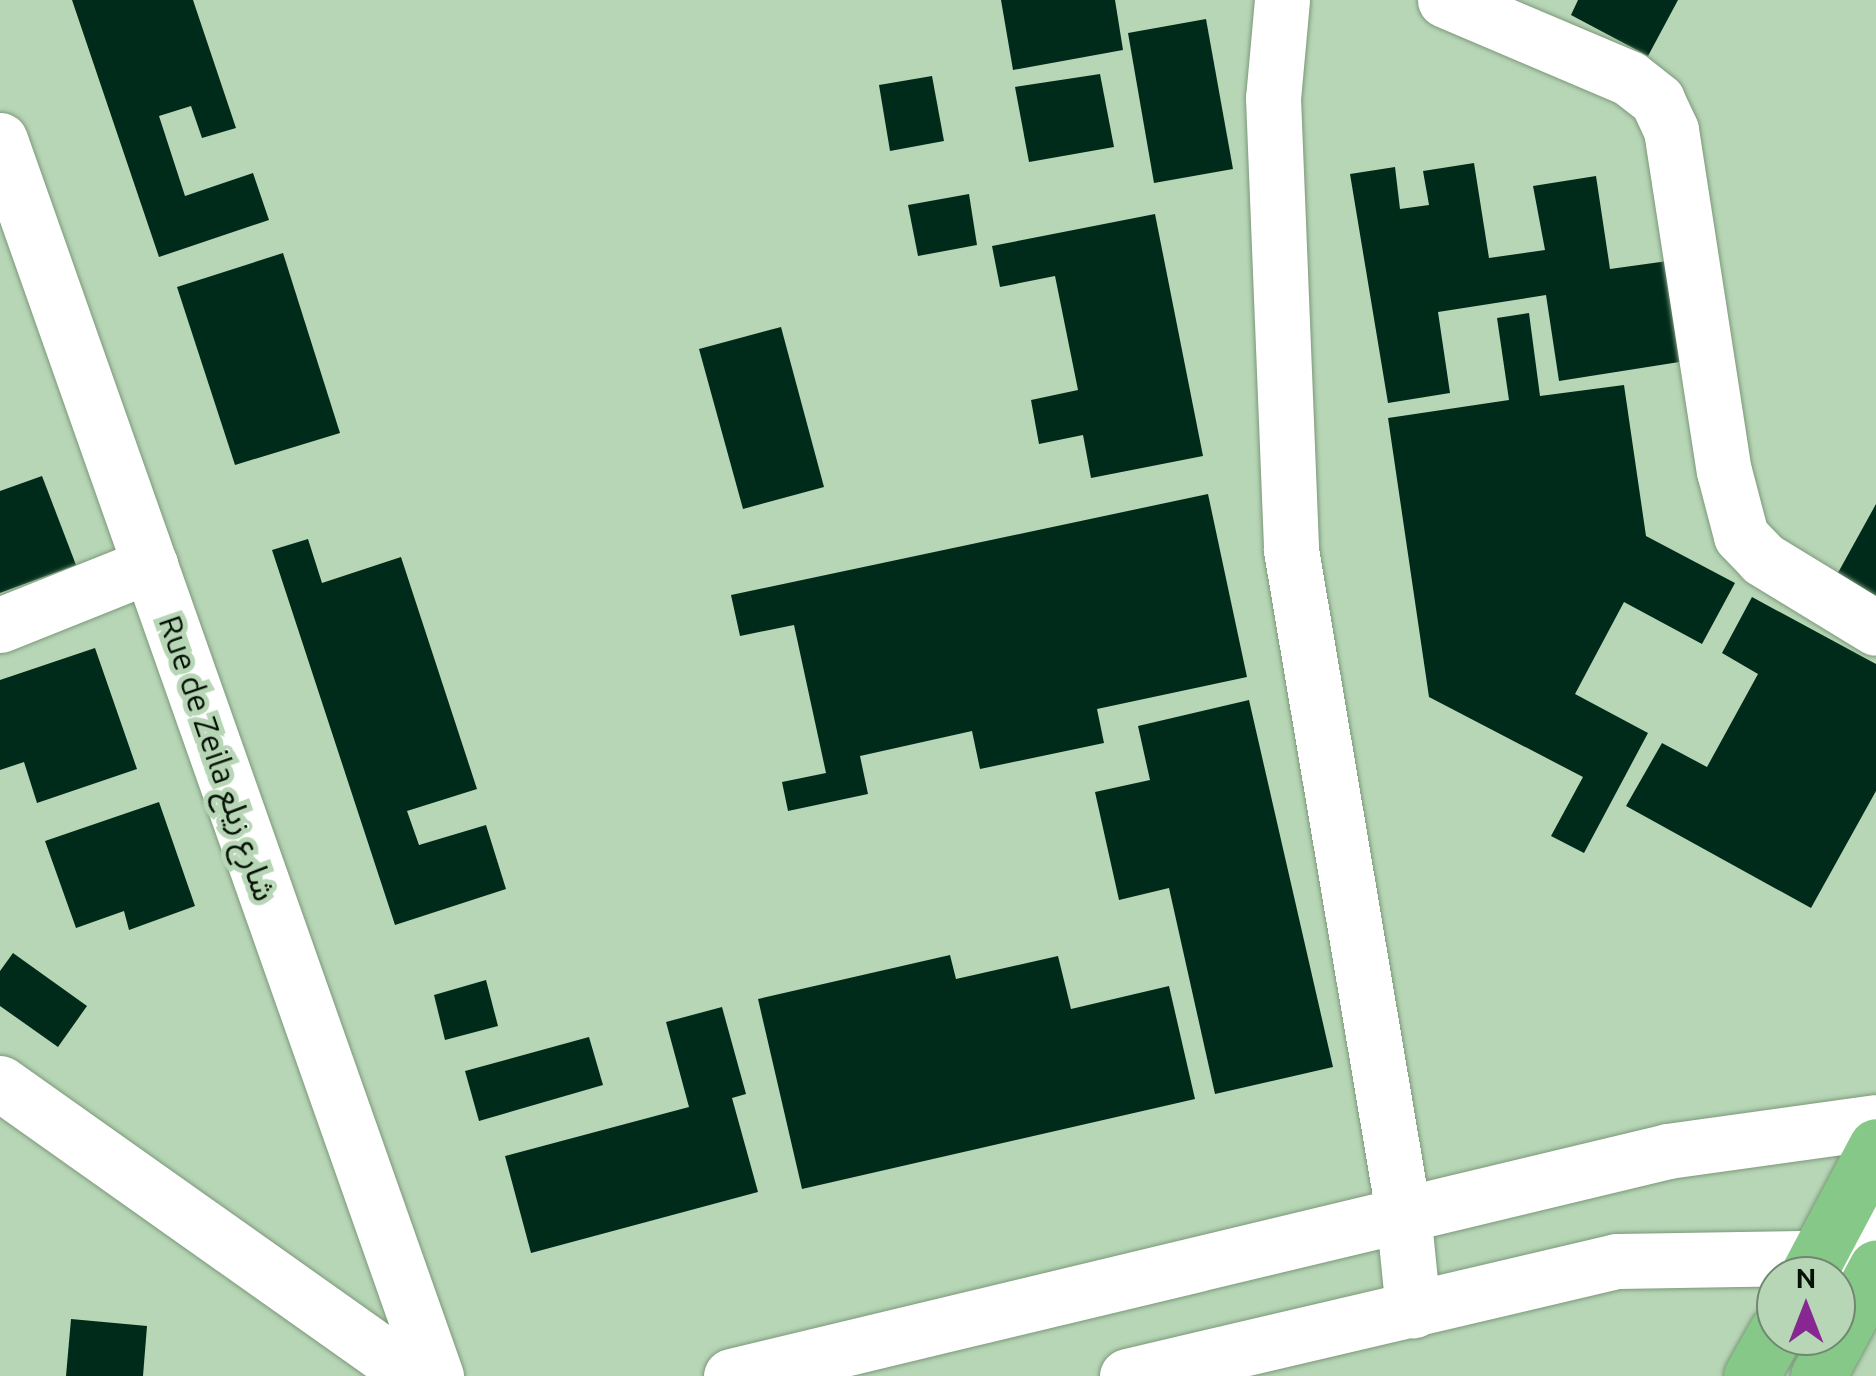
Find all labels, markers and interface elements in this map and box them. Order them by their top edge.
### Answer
street label: Rue de Zeila شارع زيلع [151,610,285,906]
north arrow [1756,1256,1856,1356]
text: N [1796,1262,1816,1293]

